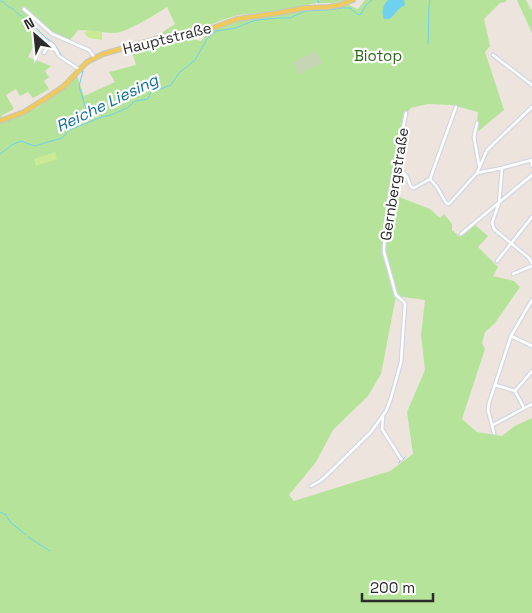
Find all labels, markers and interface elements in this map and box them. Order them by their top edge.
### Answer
north arrow [10,10,60,60]
text: N [21,13,37,34]
street label: Hauptstraße [121,18,213,58]
park label: Biotop [354,46,402,65]
water label: Reiche Liesing [53,69,162,137]
street label: Gernbergstraße [376,126,412,242]
scale bar [362,570,433,602]
text: 200 m [370,578,415,597]

